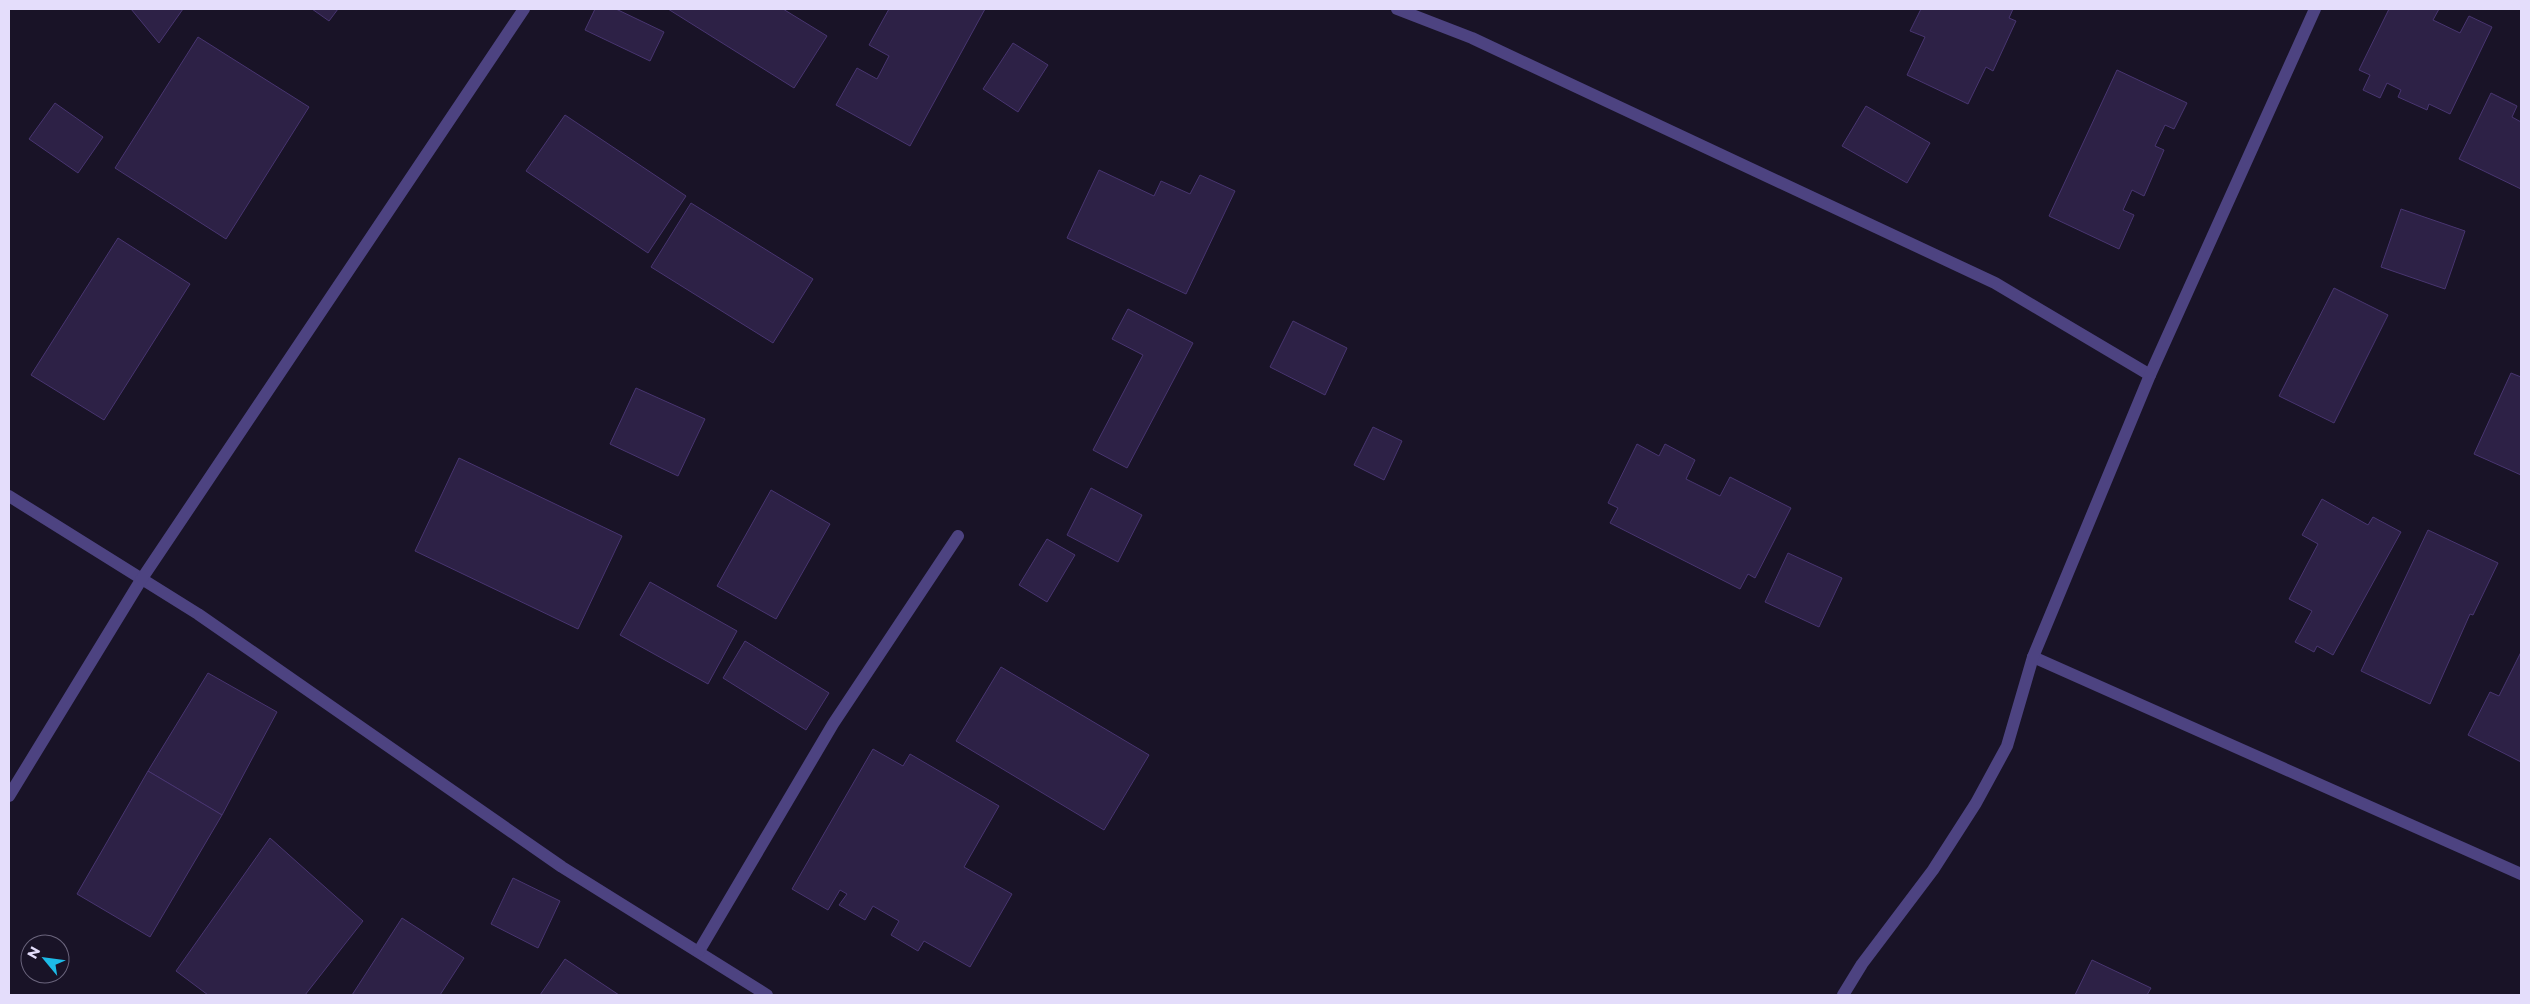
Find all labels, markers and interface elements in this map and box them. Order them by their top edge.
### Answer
north arrow [20,934,70,984]
text: N [23,943,44,962]

